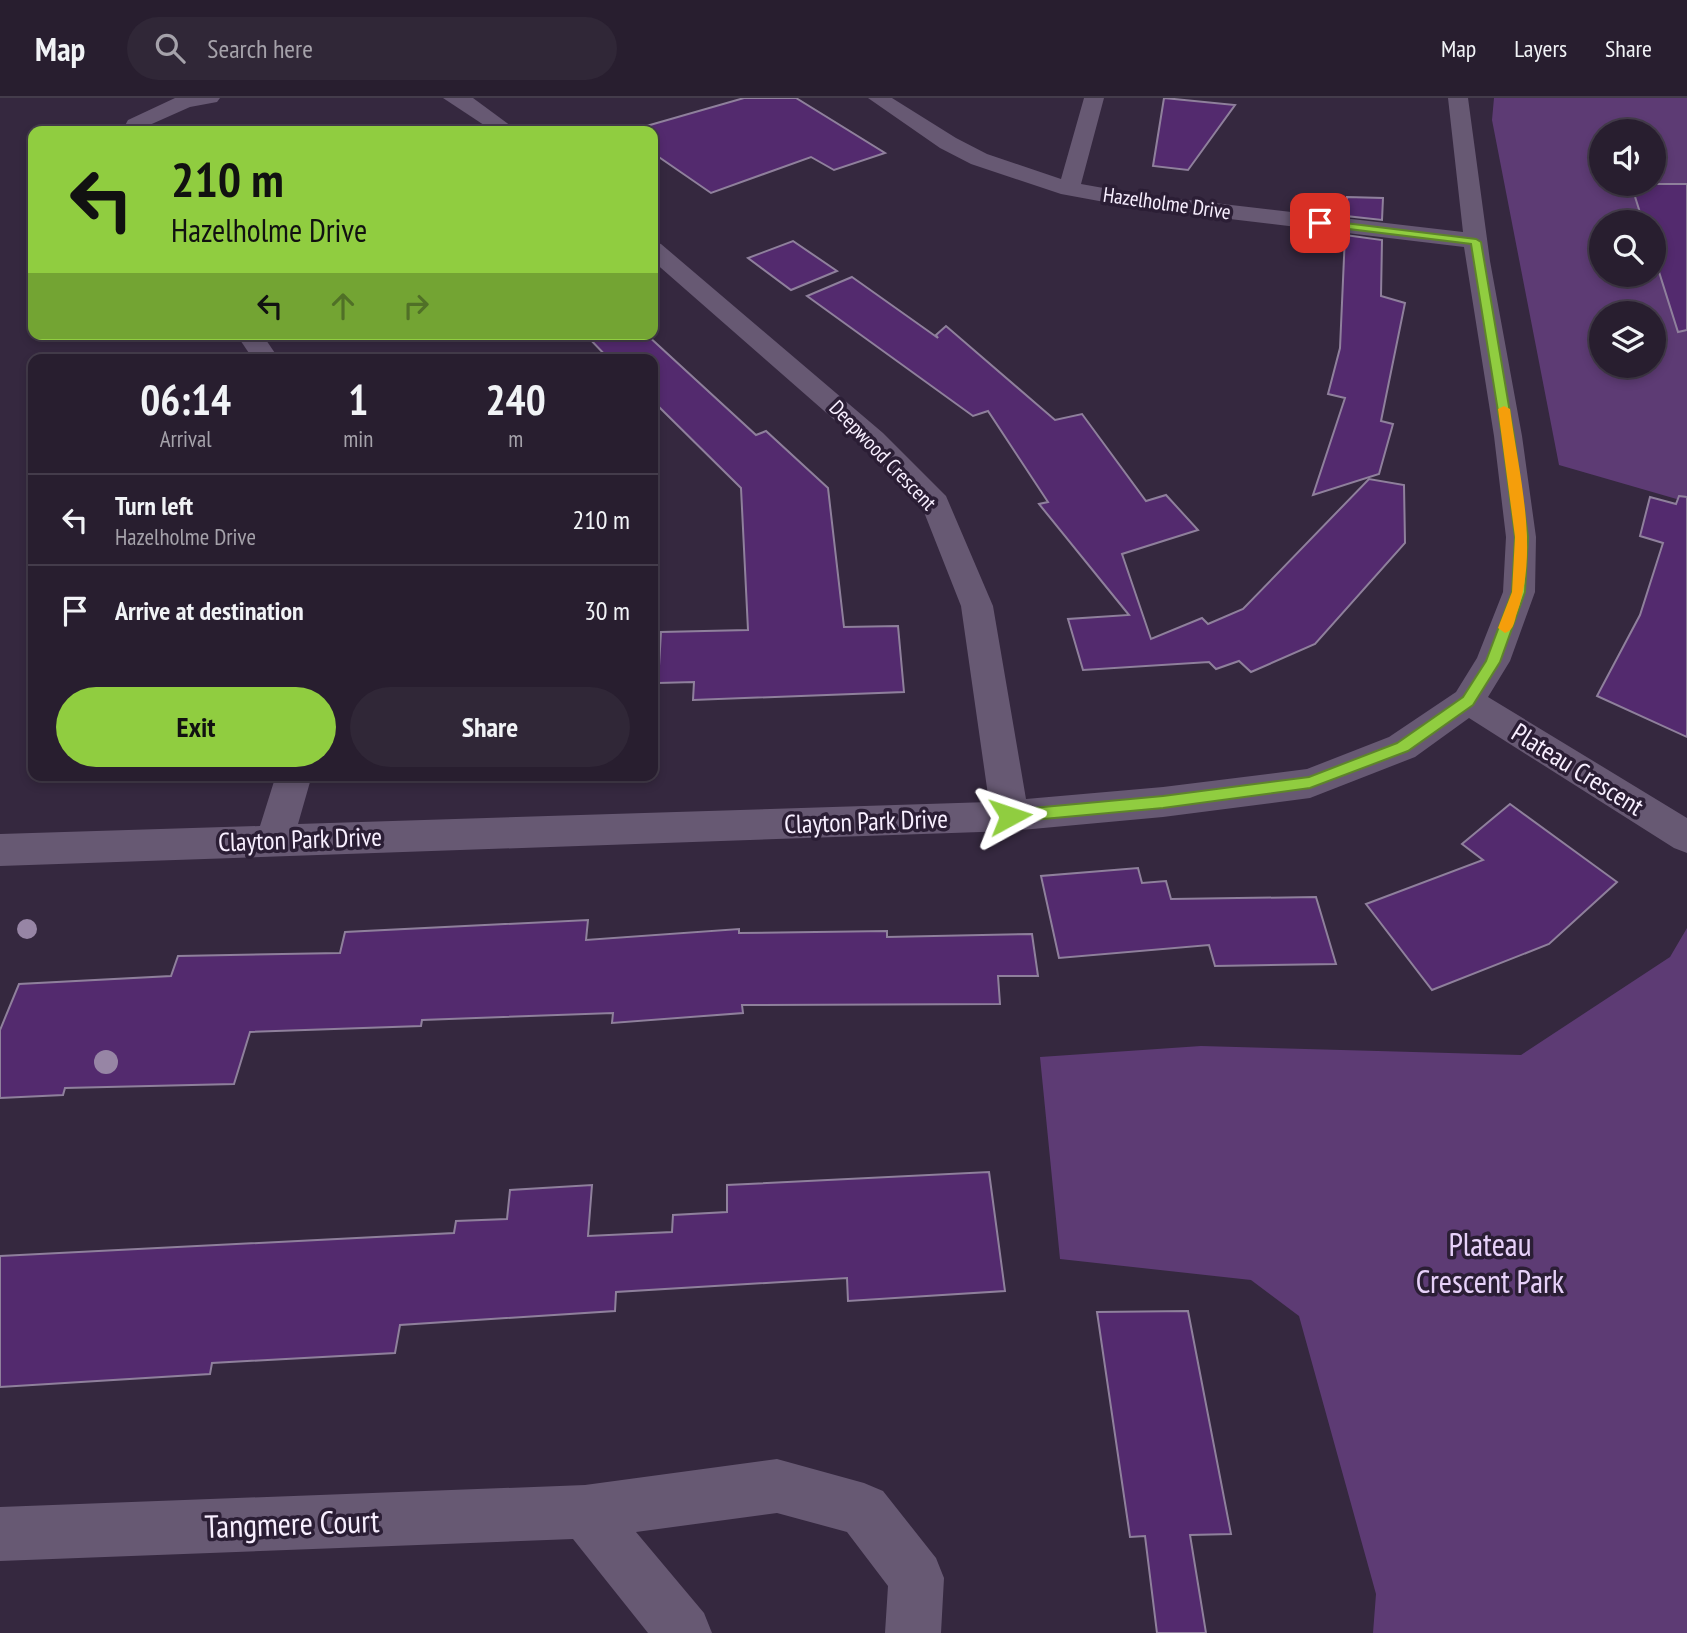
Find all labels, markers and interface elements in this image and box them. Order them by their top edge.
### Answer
search box [127,17,617,80]
text: Map [35,27,85,70]
icon: search [151,29,189,67]
text: Search here [207,32,313,65]
text: Map [1441,33,1476,64]
text: Layers [1514,33,1567,64]
text: Share [1605,33,1652,64]
map controls [1589,119,1666,378]
button: sound [1589,119,1666,196]
text: 210 m [171,147,284,211]
icon: left [56,154,147,245]
street label: Hazelholme Drive [1101,181,1233,225]
pin [1290,193,1350,253]
icon: arrive [1301,204,1339,242]
text: Hazelholme Drive [171,209,367,251]
button: search [1589,210,1666,287]
icon: left [251,287,289,325]
icon: ahead [324,287,362,325]
icon: right [397,287,435,325]
button: layers [1589,301,1666,378]
text: 06:14 [140,372,231,427]
text: 1 [348,372,368,427]
text: 240 [486,372,546,427]
street label: Deepwood Crescent [824,394,942,516]
text: Arrival [160,424,212,453]
text: min [343,424,373,453]
text: m [508,424,523,453]
text: Turn left [115,489,193,522]
icon: left [56,501,94,539]
text: 210 m [572,503,630,536]
text: Hazelholme Drive [115,522,256,551]
icon: arrive [56,592,94,630]
text: Arrive at destination [115,594,304,627]
text: 30 m [584,594,630,627]
button: Exit [56,687,336,767]
button: Share [350,687,630,767]
street label: Plateau Crescent [1506,715,1650,823]
position arrow [973,779,1047,853]
street label: Clayton Park Drive [783,802,949,840]
street label: Clayton Park Drive [217,820,383,858]
park label: Plateau Crescent Park [1416,1223,1565,1302]
street label: Tangmere Court [204,1499,380,1547]

